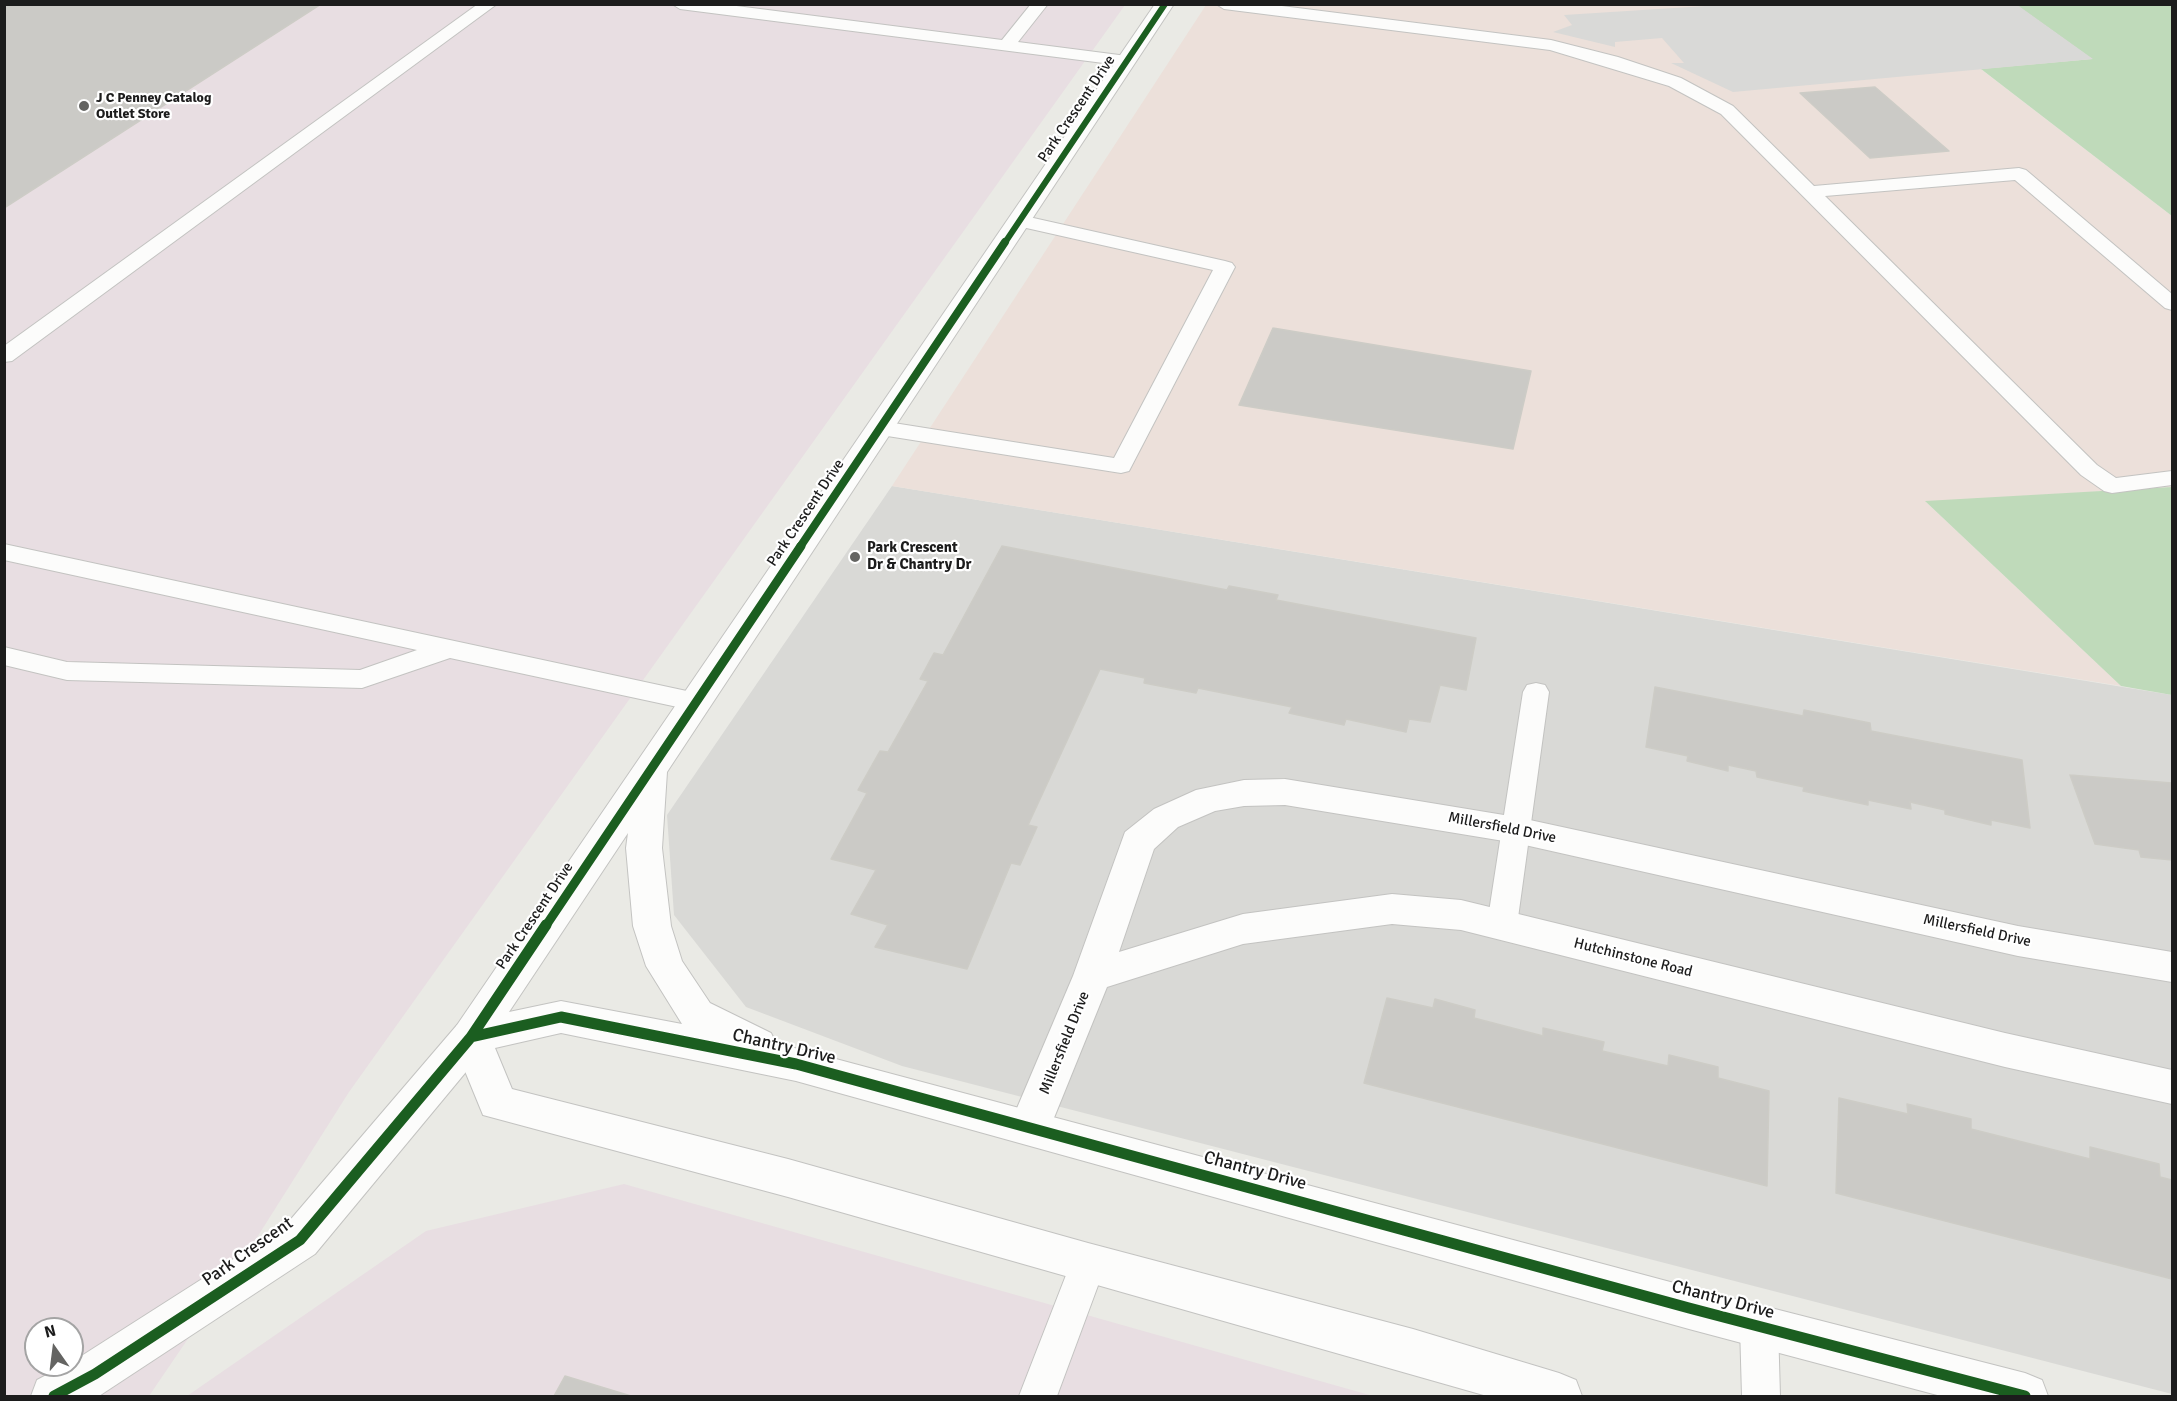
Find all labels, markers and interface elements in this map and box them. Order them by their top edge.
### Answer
street label: Park Crescent Drive [1035,52,1119,166]
place label: J C Penney Catalog Outlet Store [96,90,211,122]
marker: J C Penney Catalog Outlet Store [77,99,91,113]
street label: Park Crescent Drive [764,456,848,570]
place label: Park Crescent Dr & Chantry Dr [867,539,971,574]
marker: Park Crescent Dr & Chantry Dr [848,550,862,564]
street label: Millersfield Drive [1446,809,1558,847]
street label: Park Crescent Drive [493,859,577,973]
street label: Millersfield Drive [1922,911,2032,951]
street label: Hutchinstone Road [1572,935,1694,981]
street label: Millersfield Drive [1036,989,1094,1097]
street label: Chantry Drive [730,1025,838,1069]
street label: Chantry Drive [1201,1147,1309,1195]
street label: Park Crescent [198,1213,298,1291]
street label: Chantry Drive [1669,1276,1777,1324]
north arrow [24,1317,84,1377]
text: N [42,1320,58,1343]

